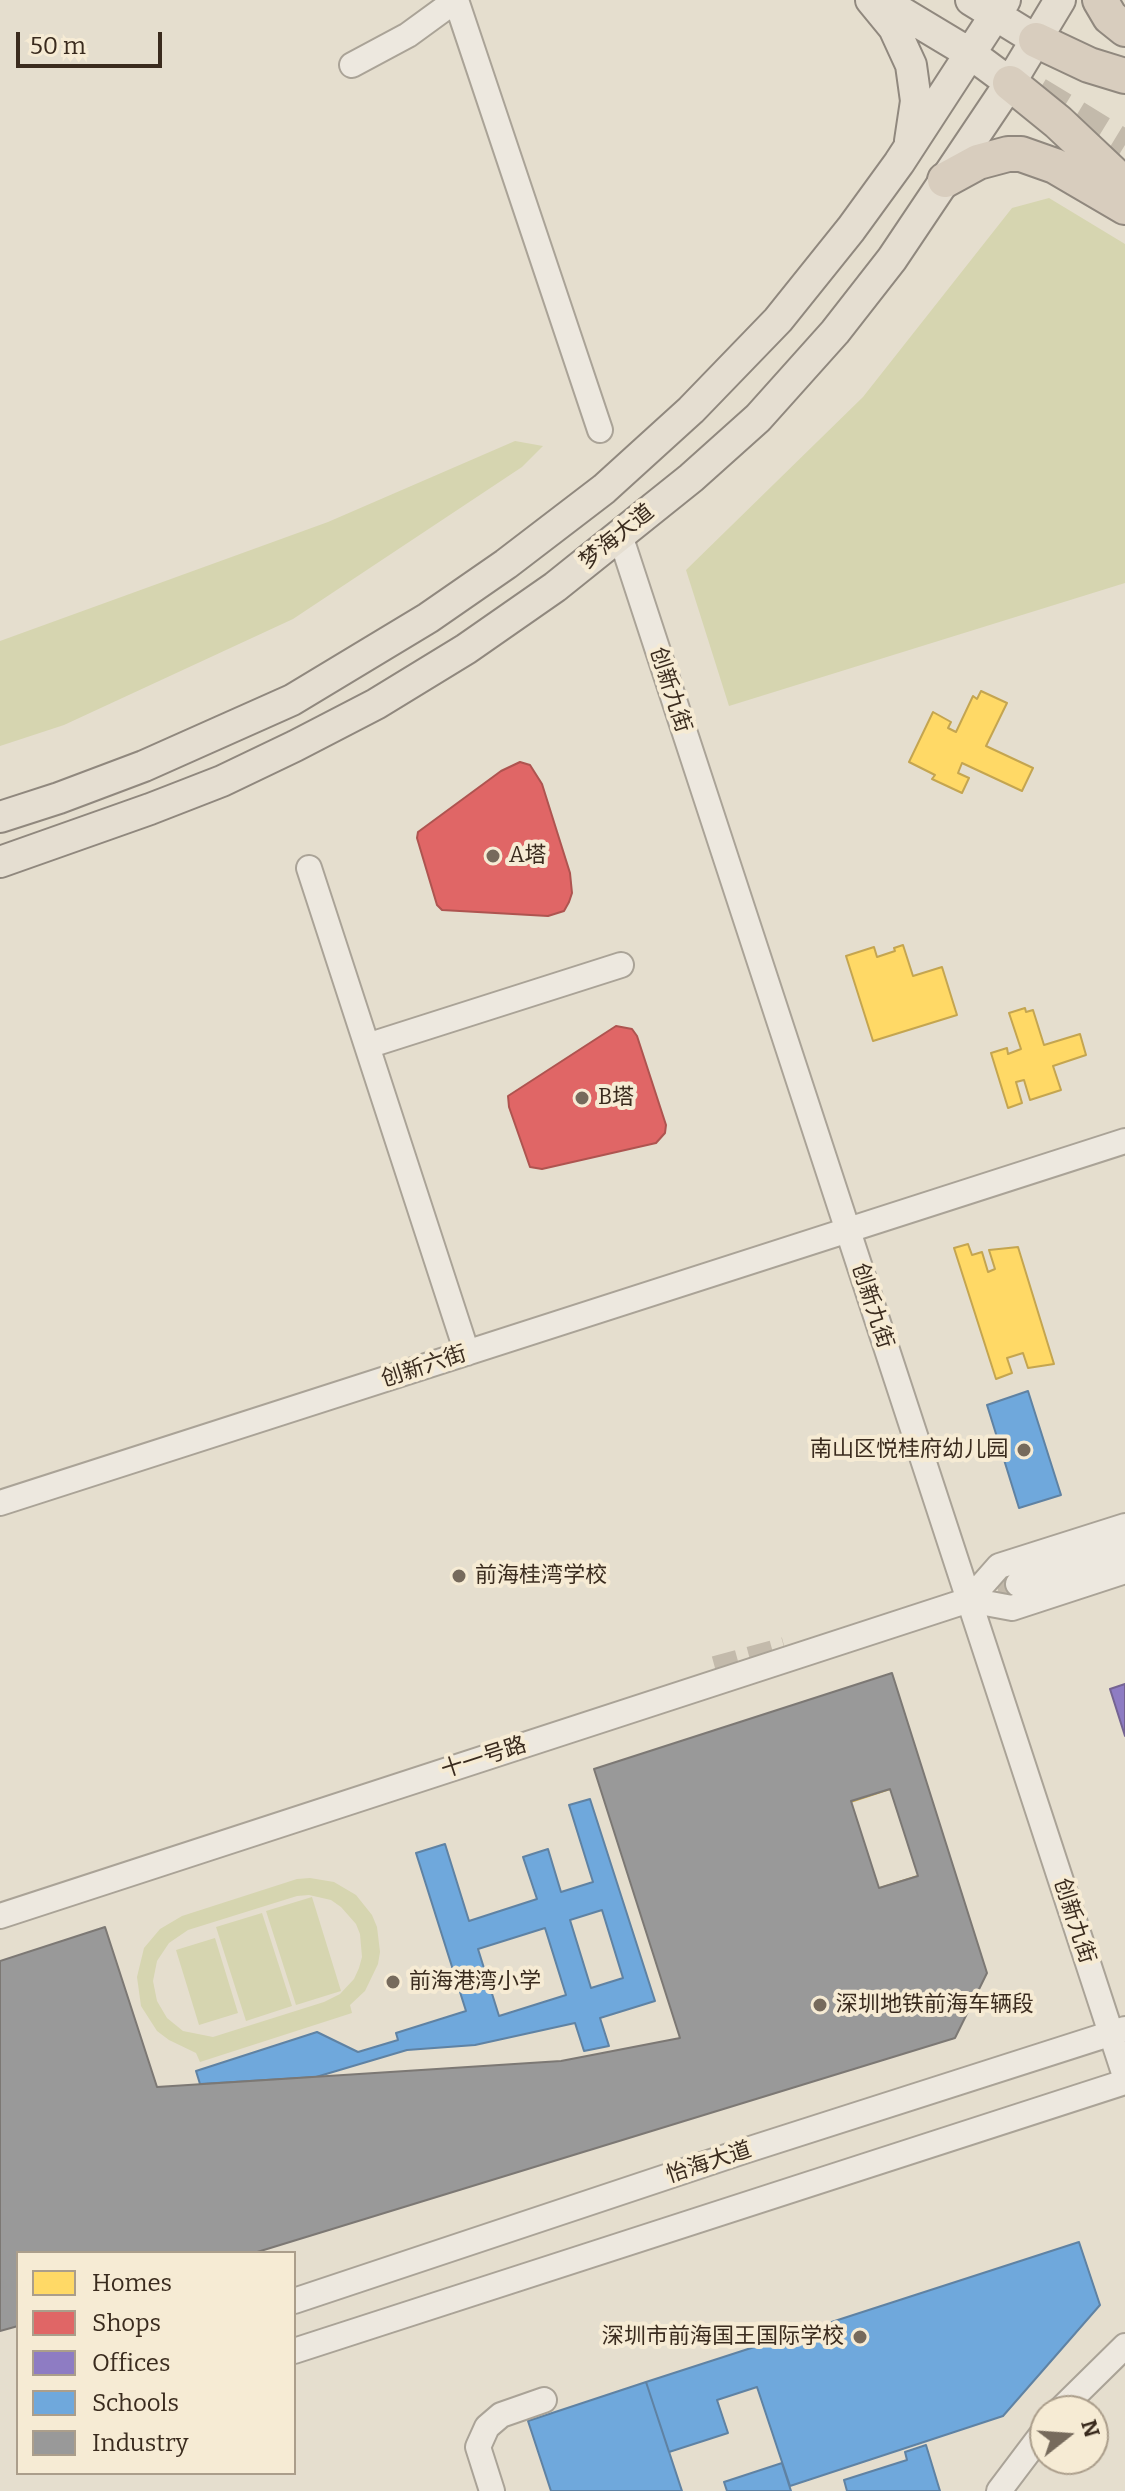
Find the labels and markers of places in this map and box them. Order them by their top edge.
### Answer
place label: A塔 [509,843,547,869]
marker: A塔 [484,847,502,865]
place label: B塔 [598,1085,634,1111]
marker: B塔 [573,1089,591,1107]
place label: 南山区悦桂府幼儿园 [810,1437,1008,1463]
marker: 南山区悦桂府幼儿园 [1015,1441,1033,1459]
place label: 前海桂湾学校 [475,1563,607,1589]
marker: 前海桂湾学校 [450,1567,468,1585]
place label: 前海港湾小学 [409,1969,541,1995]
marker: 前海港湾小学 [384,1973,402,1991]
place label: 深圳地铁前海车辆段 [836,1992,1034,2018]
marker: 深圳地铁前海车辆段 [811,1996,829,2014]
place label: 深圳市前海国王国际学校 [602,2324,844,2350]
marker: 深圳市前海国王国际学校 [851,2328,869,2346]

